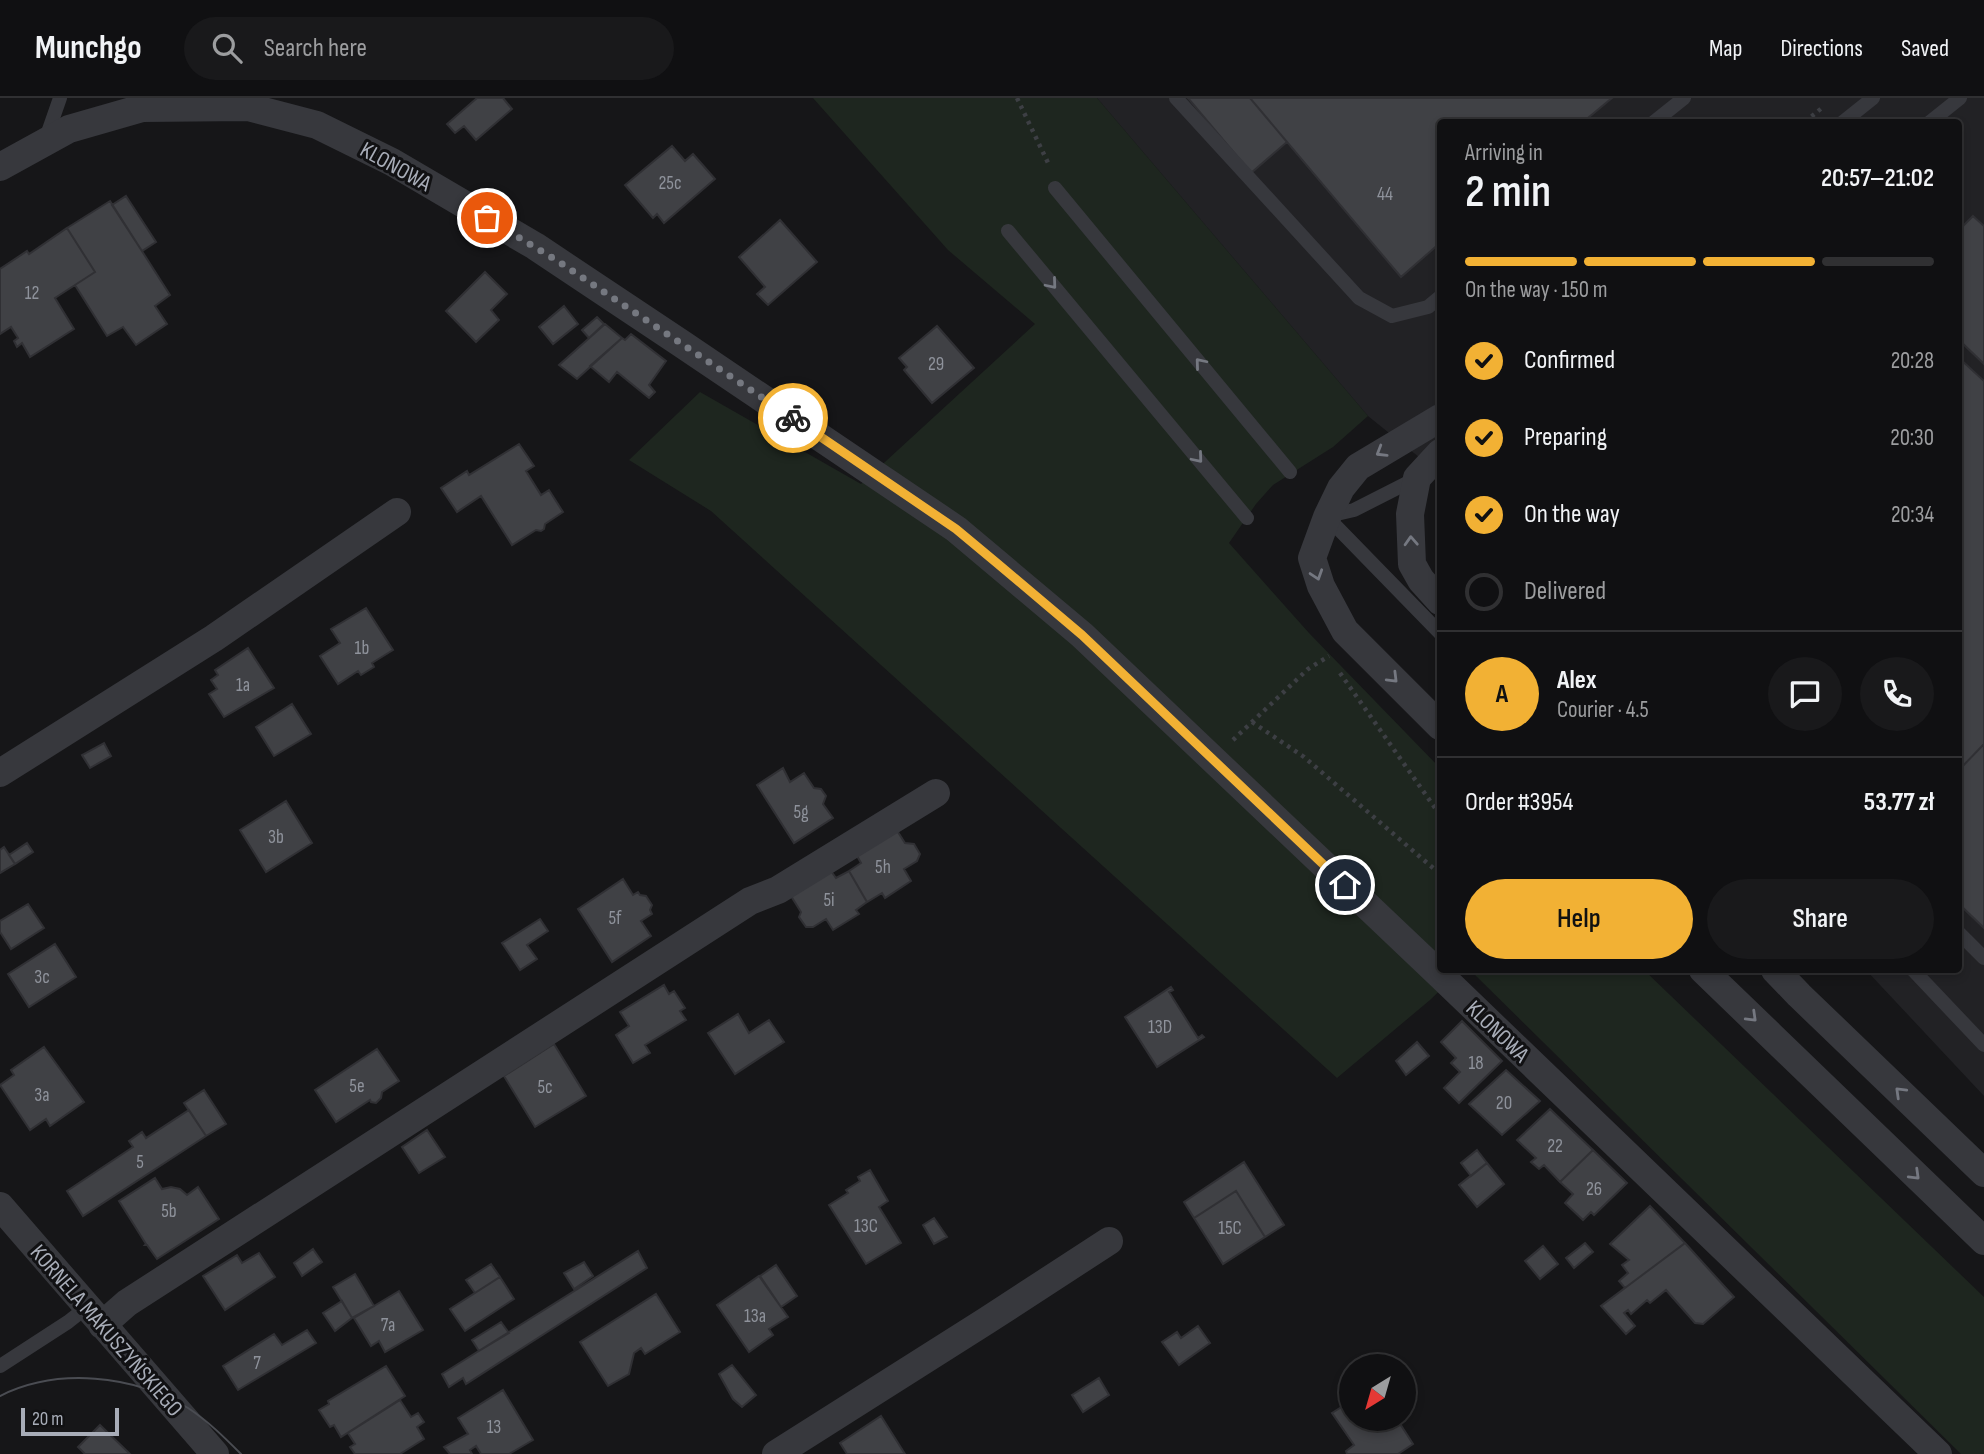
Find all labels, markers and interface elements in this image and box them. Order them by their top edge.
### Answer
search box [184,17,674,80]
text: Munchgo [35,28,142,68]
icon: search [208,29,246,67]
text: Search here [264,33,367,64]
text: Map [1709,34,1742,63]
text: Directions [1780,34,1863,63]
text: Saved [1901,34,1949,63]
street label: KLONOWA [355,136,436,198]
text: Arriving in [1465,139,1543,167]
text: 20:57–21:02 [1821,163,1934,194]
text: 2 min [1465,165,1551,220]
house number: 25c [658,172,682,195]
house number: 44 [1377,183,1393,206]
pin [457,188,517,248]
icon: bag [468,199,506,237]
one-way arrow [1044,275,1056,288]
text: On the way · 150 m [1465,276,1608,304]
house number: 12 [25,282,39,305]
icon: check [1465,342,1503,380]
text: Confirmed [1524,345,1615,376]
text: 20:28 [1891,347,1934,375]
house number: 29 [928,353,944,376]
one-way arrow [1196,358,1208,371]
courier [758,383,828,453]
icon: bike [774,399,812,437]
icon: check [1465,419,1503,457]
text: Preparing [1524,422,1607,453]
text: 20:30 [1890,424,1934,452]
one-way arrow [1376,444,1389,457]
one-way arrow [1190,450,1202,463]
icon: check [1465,496,1503,534]
text: On the way [1524,499,1620,530]
text: 20:34 [1891,501,1934,529]
one-way arrow [1404,535,1419,546]
one-way arrow [1309,569,1323,581]
text: Delivered [1524,576,1606,607]
house number: 1b [355,637,369,660]
button: chat [1768,657,1842,731]
button: phone [1860,657,1934,731]
text: Alex [1557,665,1597,696]
one-way arrow [1384,670,1397,683]
house number: 1a [236,674,250,697]
text: A [1496,679,1508,710]
text: Courier · 4.5 [1557,696,1649,724]
text: Order #3954 [1465,787,1573,818]
text: 53.77 zł [1864,787,1934,818]
house number: 5g [793,801,809,824]
house number: 3b [268,826,284,849]
pin [1315,855,1375,915]
house number: 5h [875,856,891,879]
icon: home [1326,866,1364,904]
button: Help [1465,879,1693,959]
button: Share [1707,879,1934,959]
house number: 5i [823,889,835,912]
house number: 5f [608,907,622,930]
house number: 3c [34,966,50,989]
street label: KLONOWA [1460,995,1535,1069]
one-way arrow [1744,1009,1757,1022]
house number: 13D [1148,1016,1172,1039]
house number: 18 [1469,1052,1483,1075]
house number: 5e [349,1075,365,1098]
house number: 5c [537,1076,553,1099]
house number: 3a [34,1084,50,1107]
one-way arrow [1895,1087,1908,1100]
house number: 20 [1496,1092,1512,1115]
house number: 22 [1547,1135,1563,1158]
house number: 5 [136,1151,144,1174]
one-way arrow [1907,1167,1920,1180]
house number: 26 [1586,1178,1602,1201]
house number: 5b [161,1200,177,1223]
house number: 13C [854,1215,878,1238]
house number: 15C [1218,1217,1242,1240]
street label: KORNELA MAKUSZYŃSKIEGO [24,1239,189,1422]
house number: 13a [744,1305,766,1328]
house number: 7a [381,1314,395,1337]
house number: 7 [253,1352,261,1375]
north arrow [1339,1354,1416,1432]
map controls [1339,1354,1416,1431]
scale bar [21,1405,119,1437]
text: 20 m [32,1408,64,1431]
house number: 13 [487,1416,501,1439]

